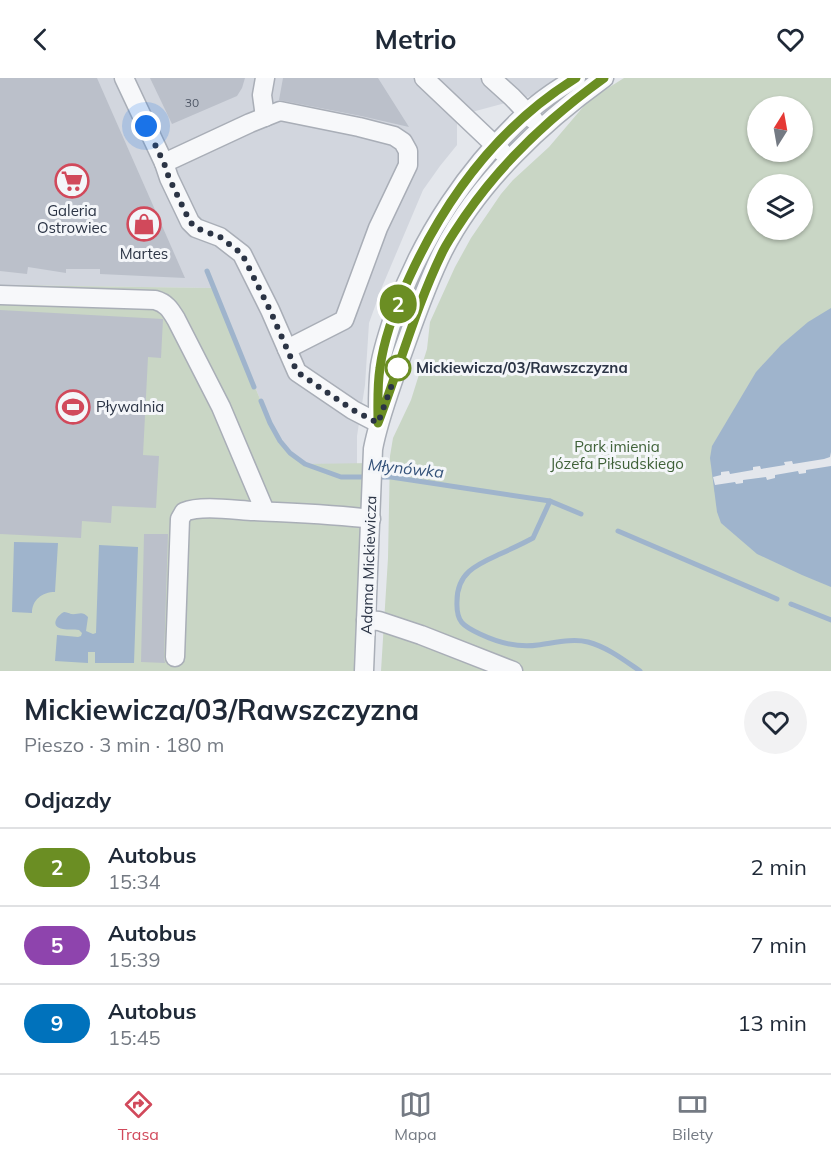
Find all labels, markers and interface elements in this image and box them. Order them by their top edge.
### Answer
text: Metrio [374,22,457,56]
icon: back [24,23,57,56]
icon: heart [774,23,807,56]
house number: 30 [185,95,199,110]
north arrow [747,96,813,162]
map controls [747,96,813,240]
your location [131,111,161,141]
supermarket icon: Galeria Ostrowiec [54,163,90,199]
button: layers [747,174,813,240]
place label: Galeria Ostrowiec [37,201,107,237]
shop icon: Martes [126,206,162,242]
place label: Martes [120,244,168,263]
line badge: 2 [378,284,418,324]
text: 2 [392,291,404,317]
marker: Mickiewicza/03/Rawszczyzna [385,355,411,381]
place label: Mickiewicza/03/Rawszczyzna [416,358,628,377]
sports icon: Pływalnia [55,389,91,425]
place label: Pływalnia [96,397,164,416]
park label: Park imienia Józefa Piłsudskiego [550,437,684,473]
water label: Młynówka [367,454,445,482]
street label: Adama Mickiewicza [357,495,380,635]
button: heart [744,691,807,754]
text: Mickiewicza/03/Rawszczyzna [24,692,419,727]
text: Pieszo · 3 min · 180 m [24,732,224,757]
text: Odjazdy [24,786,111,814]
text: Autobus [108,841,197,869]
text: 2 min [751,853,807,881]
text: 2 [51,854,63,880]
text: 15:34 [108,869,161,894]
text: Autobus [108,919,197,947]
text: 7 min [751,931,807,959]
text: 5 [51,932,63,958]
text: 15:39 [108,947,161,972]
text: Autobus [108,997,197,1025]
text: 13 min [737,1009,807,1037]
text: 9 [51,1010,63,1036]
text: 15:45 [108,1025,161,1050]
tab: Trasa [118,1088,159,1144]
tab: Mapa [394,1088,437,1144]
tab: Bilety [672,1088,713,1144]

